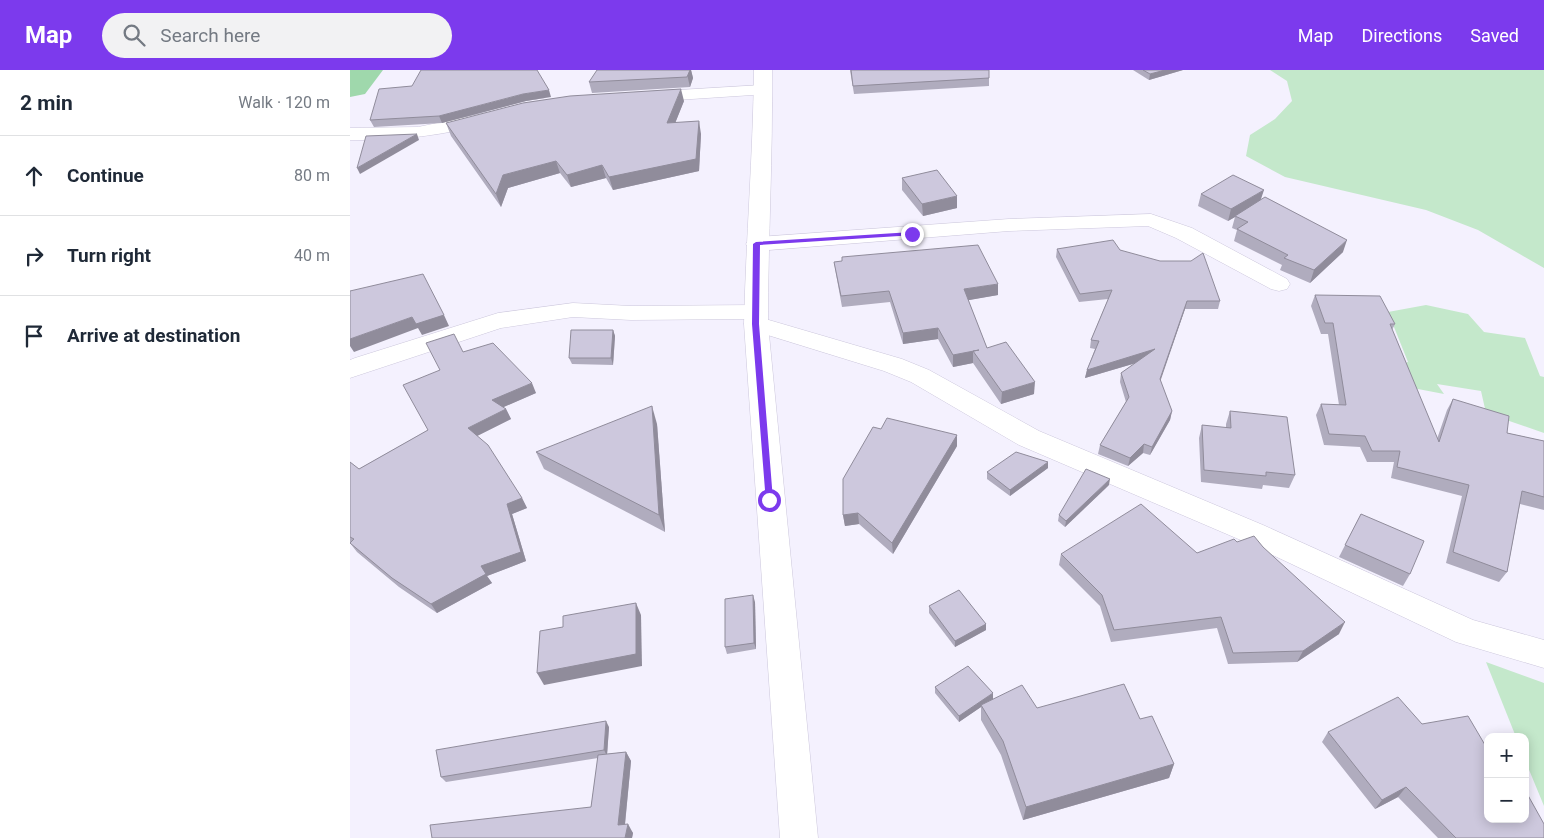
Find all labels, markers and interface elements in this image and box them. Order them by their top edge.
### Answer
search box [102,13,452,58]
text: Map [25,21,72,49]
icon: search [120,21,148,49]
text: Search here [160,24,260,47]
text: Map [1298,25,1333,46]
text: Directions [1361,25,1442,46]
text: Saved [1470,25,1519,46]
text: 2 min [20,91,73,115]
text: Walk · 120 m [238,93,330,112]
icon: ahead [20,162,48,190]
text: Continue [67,164,144,187]
text: 80 m [294,166,330,185]
route end [901,223,924,246]
icon: right [20,242,48,270]
text: Turn right [67,244,151,267]
text: 40 m [294,246,330,265]
icon: arrive [20,322,48,350]
text: Arrive at destination [67,324,240,347]
route start [758,489,781,512]
map controls [1484,733,1529,823]
button: + [1484,733,1529,778]
button: − [1484,778,1529,823]

